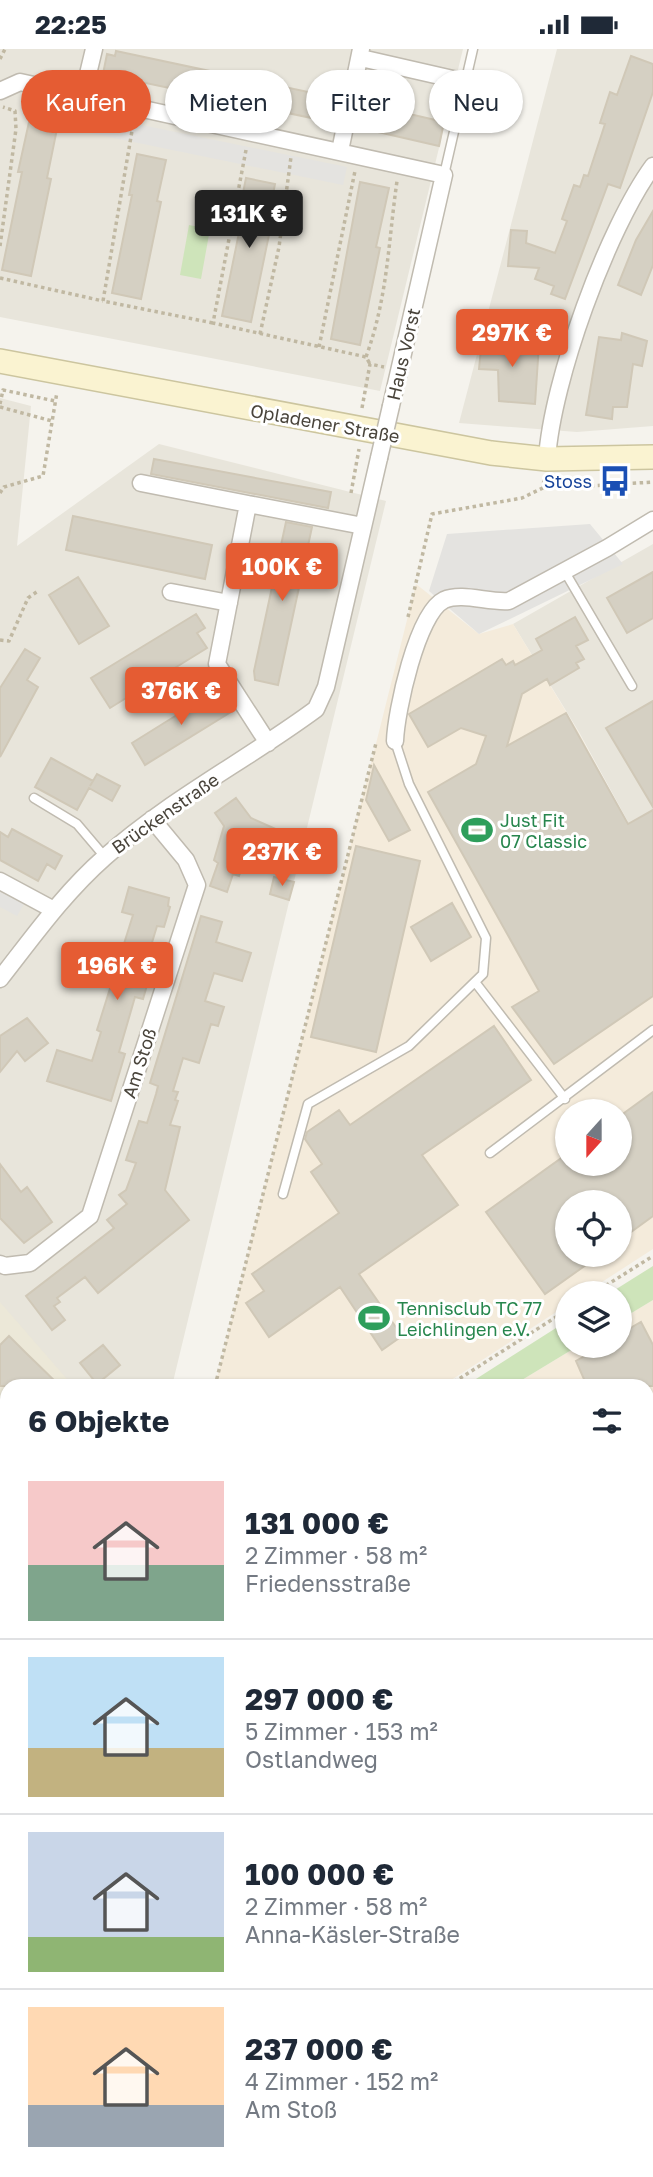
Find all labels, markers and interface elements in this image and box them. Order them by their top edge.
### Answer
text: 22:25 [35,9,107,40]
chip: Kaufen [21,70,151,133]
chip: Mieten [165,70,292,133]
chip: Filter [306,70,415,133]
chip: Neu [429,70,523,133]
pin: 131K € [192,191,306,250]
text: 131K € [211,199,287,227]
street label: Haus Vorst [382,306,424,402]
pin: 297K € [455,309,569,369]
text: 297K € [472,318,552,346]
street label: Opladener Straße [249,399,401,447]
bus stop icon: Stoss [598,464,632,498]
place label: Stoss [544,470,592,492]
pin: 100K € [225,543,339,603]
text: 100K € [242,552,322,580]
pin: 376K € [124,667,238,727]
text: 376K € [141,676,221,704]
street label: Brückenstraße [107,768,223,858]
place label: Just Fit 07 Classic [500,809,587,852]
sports icon: Just Fit 07 Classic [460,813,494,847]
pin: 237K € [225,829,339,888]
text: 237K € [242,837,322,865]
pin: 196K € [60,943,174,1002]
text: 196K € [77,951,157,979]
street label: Am Stoß [117,1025,161,1101]
north arrow [555,1099,632,1176]
map controls [555,1099,632,1358]
button: locate [555,1190,632,1267]
button: layers [555,1281,632,1358]
place label: Tennisclub TC 77 Leichlingen e.V. [397,1297,542,1340]
sports icon: Tennisclub TC 77 Leichlingen e.V. [357,1301,391,1335]
icon: filters [588,1402,626,1440]
text: 6 Objekte [28,1403,170,1439]
text: 131 000 € [245,1505,389,1541]
icon: home [84,1509,168,1593]
text: 2 Zimmer · 58 m² [245,1541,427,1569]
text: Friedensstraße [245,1569,411,1597]
text: 297 000 € [245,1681,393,1717]
icon: home [84,1685,168,1769]
text: 5 Zimmer · 153 m² [245,1717,438,1745]
text: Ostlandweg [245,1745,378,1773]
text: 100 000 € [245,1856,394,1892]
icon: home [84,1860,168,1944]
text: 2 Zimmer · 58 m² [245,1892,427,1920]
text: Anna-Käsler-Straße [245,1920,460,1948]
text: 237 000 € [245,2031,393,2067]
icon: home [84,2035,168,2119]
text: 4 Zimmer · 152 m² [245,2067,438,2095]
text: Am Stoß [245,2095,337,2123]

